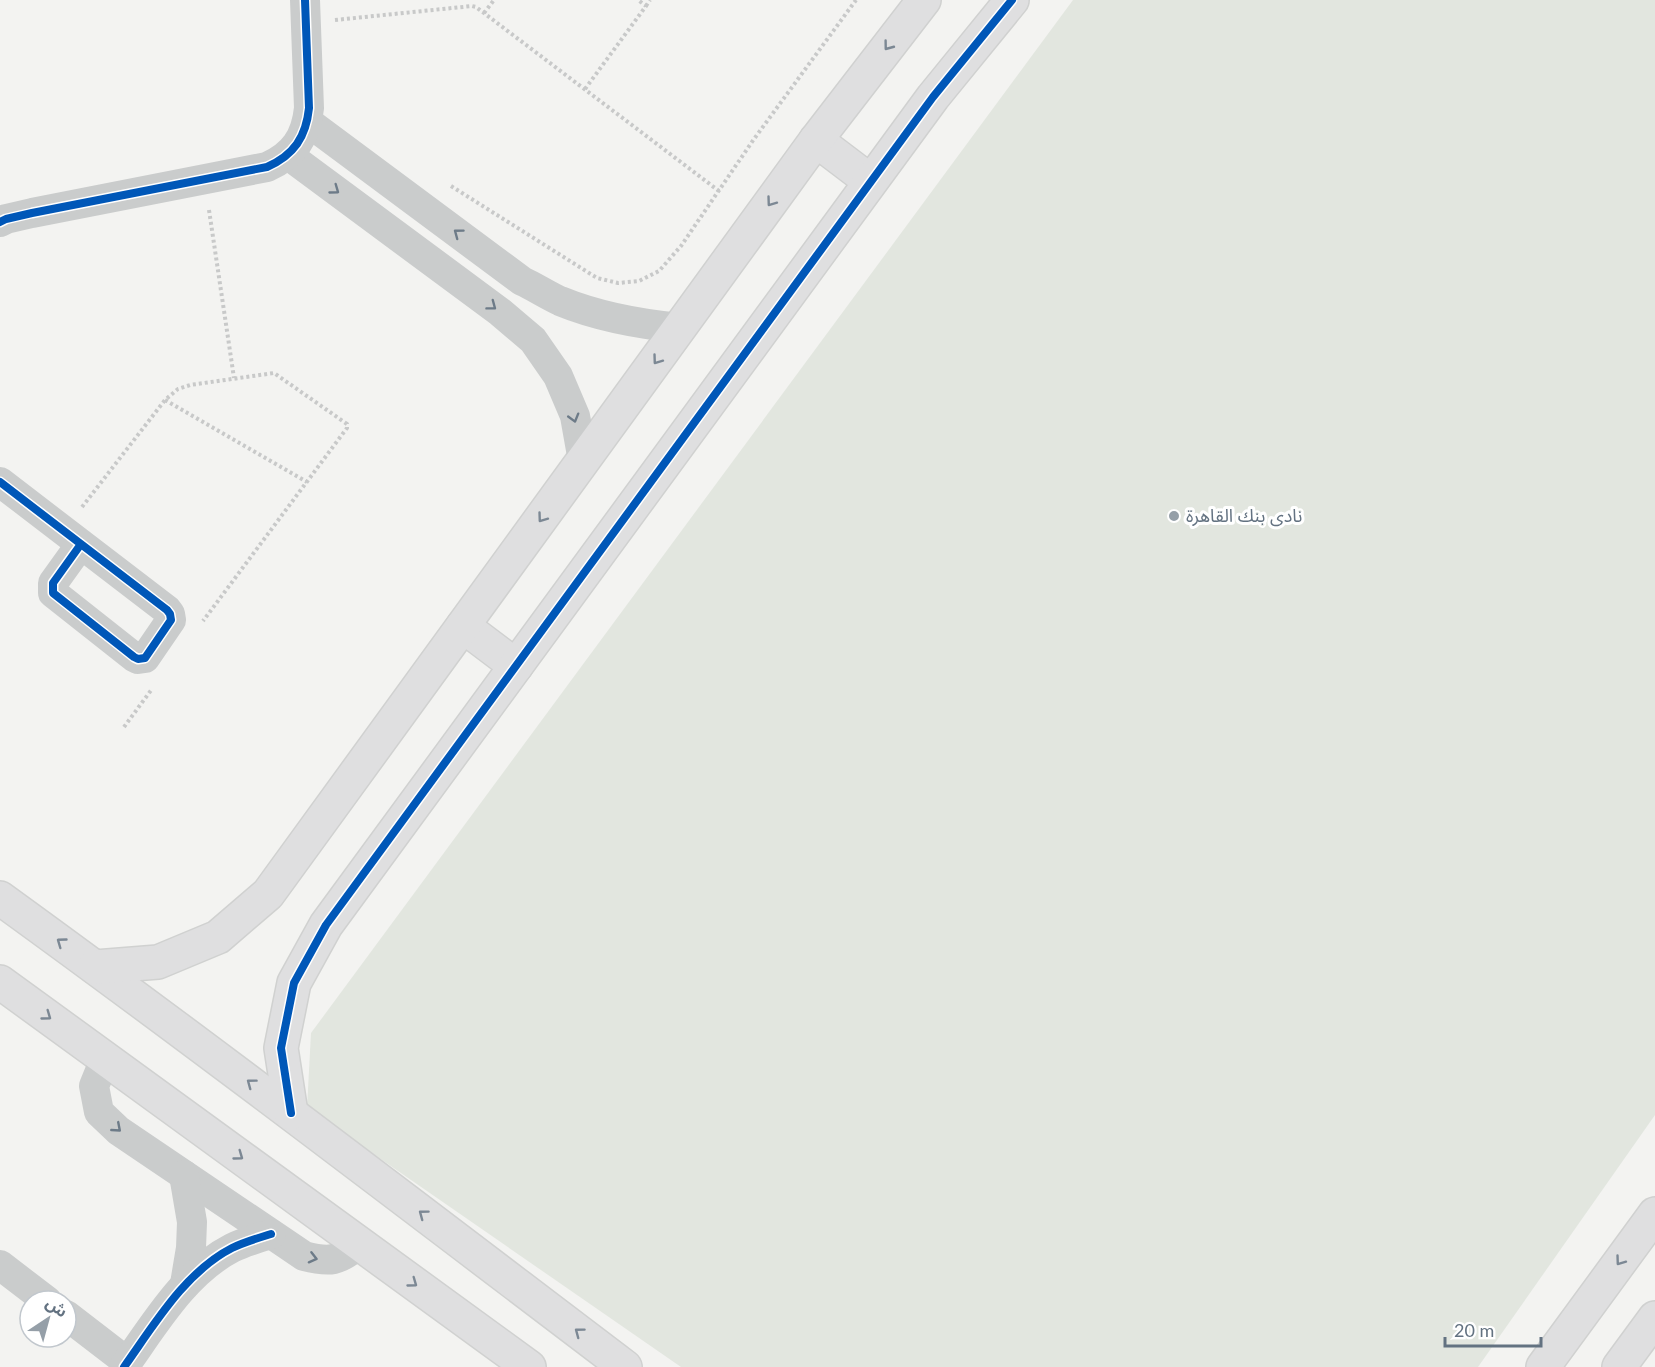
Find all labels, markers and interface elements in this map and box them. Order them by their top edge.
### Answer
one-way arrow [885,40,896,51]
one-way arrow [329,183,340,194]
one-way arrow [767,196,778,207]
one-way arrow [453,229,464,240]
one-way arrow [485,298,496,309]
one-way arrow [653,354,664,365]
one-way arrow [567,412,579,423]
place label: نادى بنك القاهرة [1186,504,1302,527]
marker: نادى بنك القاهرة [1167,509,1181,523]
one-way arrow [538,511,549,522]
one-way arrow [56,938,67,949]
one-way arrow [41,1009,52,1020]
one-way arrow [247,1080,258,1091]
one-way arrow [110,1120,121,1131]
one-way arrow [232,1149,243,1160]
one-way arrow [419,1210,430,1221]
one-way arrow [308,1251,318,1264]
one-way arrow [1617,1255,1628,1266]
one-way arrow [407,1276,418,1287]
north arrow [18,1289,78,1349]
text: ش [42,1292,72,1321]
scale bar [1445,1310,1541,1348]
text: 20 m [1454,1319,1494,1341]
one-way arrow [574,1328,585,1339]

